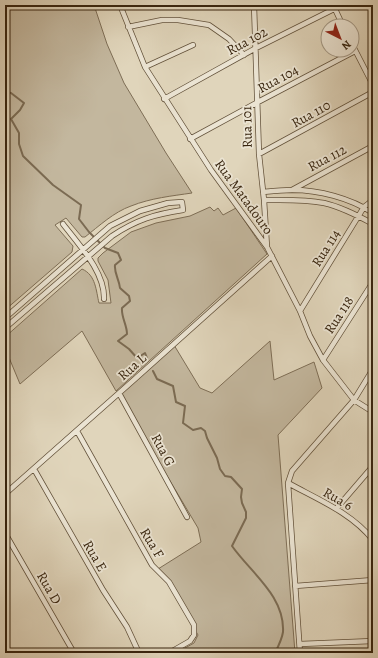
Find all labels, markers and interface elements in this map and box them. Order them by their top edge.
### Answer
north arrow [320,18,360,58]
street label: Rua 102 [223,22,271,60]
text: N [338,37,354,53]
street label: Rua 104 [254,60,302,98]
street label: Rua 110 [288,95,334,133]
street label: Rua 101 [237,106,257,148]
street label: Rua 112 [304,140,350,176]
street label: Rua Matadouro [210,156,278,238]
street label: Rua 114 [307,226,345,270]
street label: Rua 118 [320,292,358,338]
street label: Rua L [114,349,151,385]
street label: Rua G [147,430,179,470]
street label: Rua 6 [320,483,356,515]
street label: Rua F [136,524,168,562]
street label: Rua E [78,537,112,575]
street label: Rua D [32,568,66,608]

